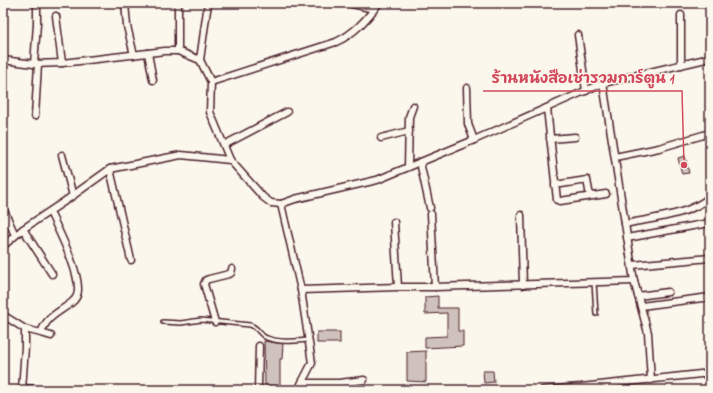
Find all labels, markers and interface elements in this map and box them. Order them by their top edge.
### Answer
callout: ร้านหนังสือเช่ารวมการ์ตูน 1 [483,64,682,91]
text: ร้านหนังสือเช่ารวมการ์ตูน 1 [492,68,675,90]

